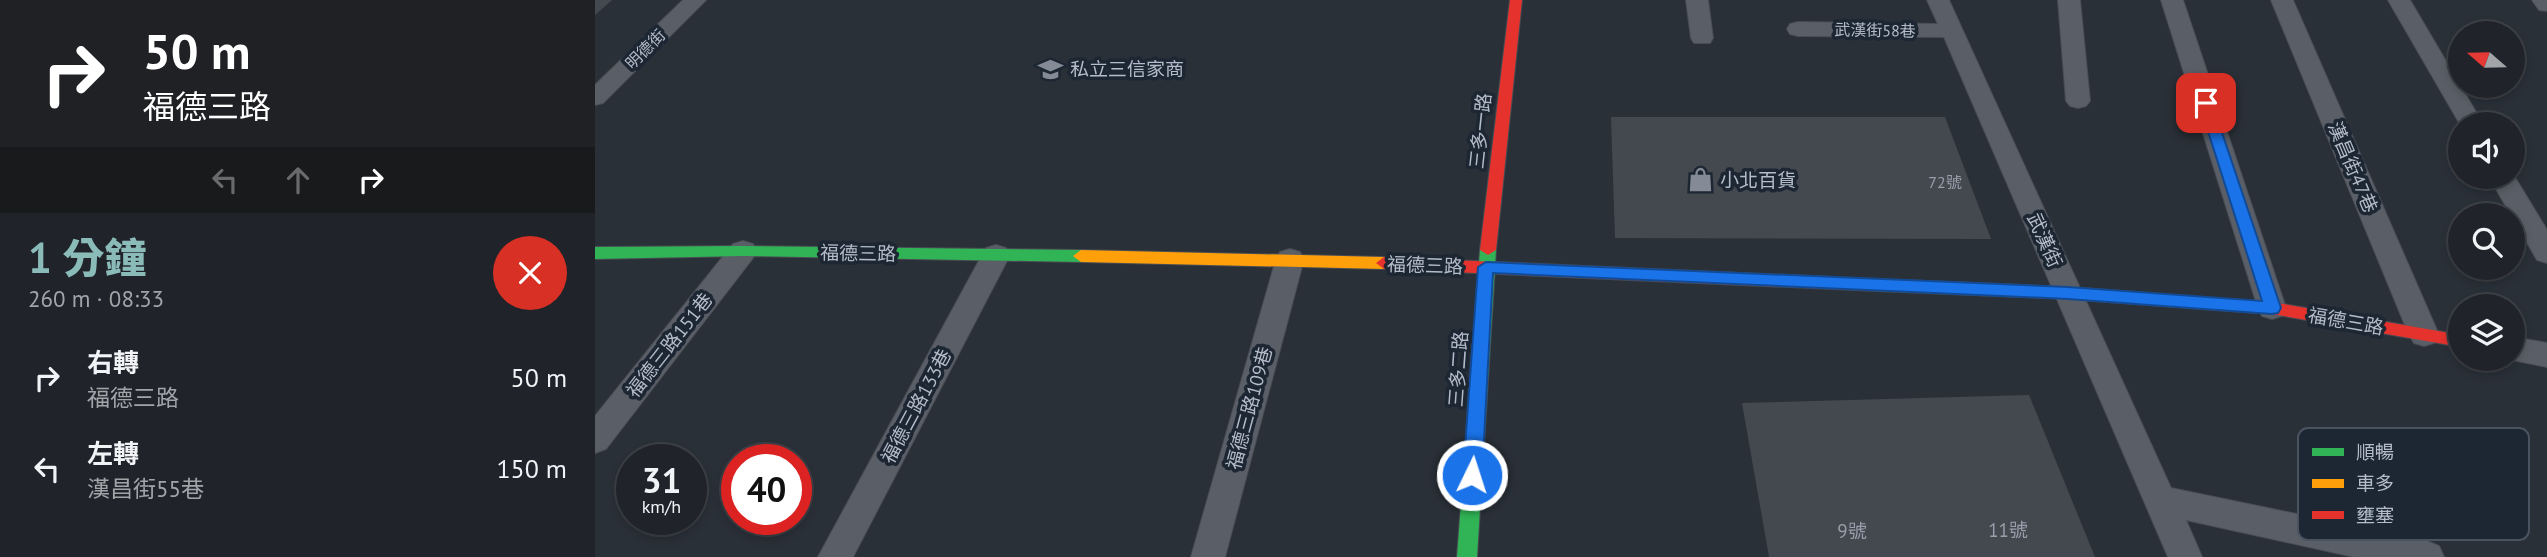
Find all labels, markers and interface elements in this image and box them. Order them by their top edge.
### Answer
text: 50 m [143,19,250,83]
street label: 武漢街58巷 [1834,19,1916,41]
north arrow [2448,21,2525,98]
map controls [2448,21,2525,371]
street label: 明德街 [621,25,669,73]
icon: right [28,28,119,119]
school or university icon: 私立三信家商 [1036,55,1064,83]
place label: 私立三信家商 [1070,57,1184,81]
pin [2176,73,2236,133]
icon: arrive [2187,84,2225,122]
text: 福德三路 [143,85,271,127]
street label: 三多一路 [1464,92,1496,170]
button: sound [2448,112,2525,189]
street label: 漢昌街47巷 [2323,118,2383,216]
icon: left [206,161,244,199]
icon: ahead [279,161,317,199]
icon: right [352,161,390,199]
shop icon: 小北百貨 [1686,166,1714,194]
place label: 小北百貨 [1720,168,1796,192]
house number: 72號 [1928,172,1962,192]
button: search [2448,203,2525,280]
street label: 武漢街 [2022,209,2068,271]
text: 1 分鐘 [28,230,146,285]
button: close [493,236,567,310]
street label: 福德三路 [820,240,896,266]
street label: 福德三路 [1387,252,1463,278]
text: 260 m · 08:33 [28,284,164,313]
street label: 福德三路151巷 [621,288,717,402]
button: layers [2448,294,2525,371]
street label: 福德三路 [2306,303,2386,339]
street label: 三多二路 [1443,330,1473,408]
street label: 福德三路109巷 [1221,344,1277,472]
street label: 福德三路133巷 [876,345,956,467]
text: 右轉 [87,346,139,379]
icon: right [28,359,66,397]
text: 50 m [511,361,567,394]
text: 福德三路 [87,383,179,412]
legend [2298,428,2529,540]
text: 左轉 [87,437,139,470]
position arrow [1435,438,1509,512]
text: 順暢 [2356,440,2394,464]
speed limit sign: 40 [721,444,812,535]
icon: left [28,450,66,488]
text: 150 m [496,452,567,485]
text: 31 [642,457,681,503]
text: 車多 [2356,471,2394,495]
text: 漢昌街55巷 [87,474,204,503]
text: km/h [642,495,681,518]
text: 壅塞 [2356,503,2394,527]
house number: 11號 [1988,518,2028,542]
house number: 9號 [1837,519,1867,543]

